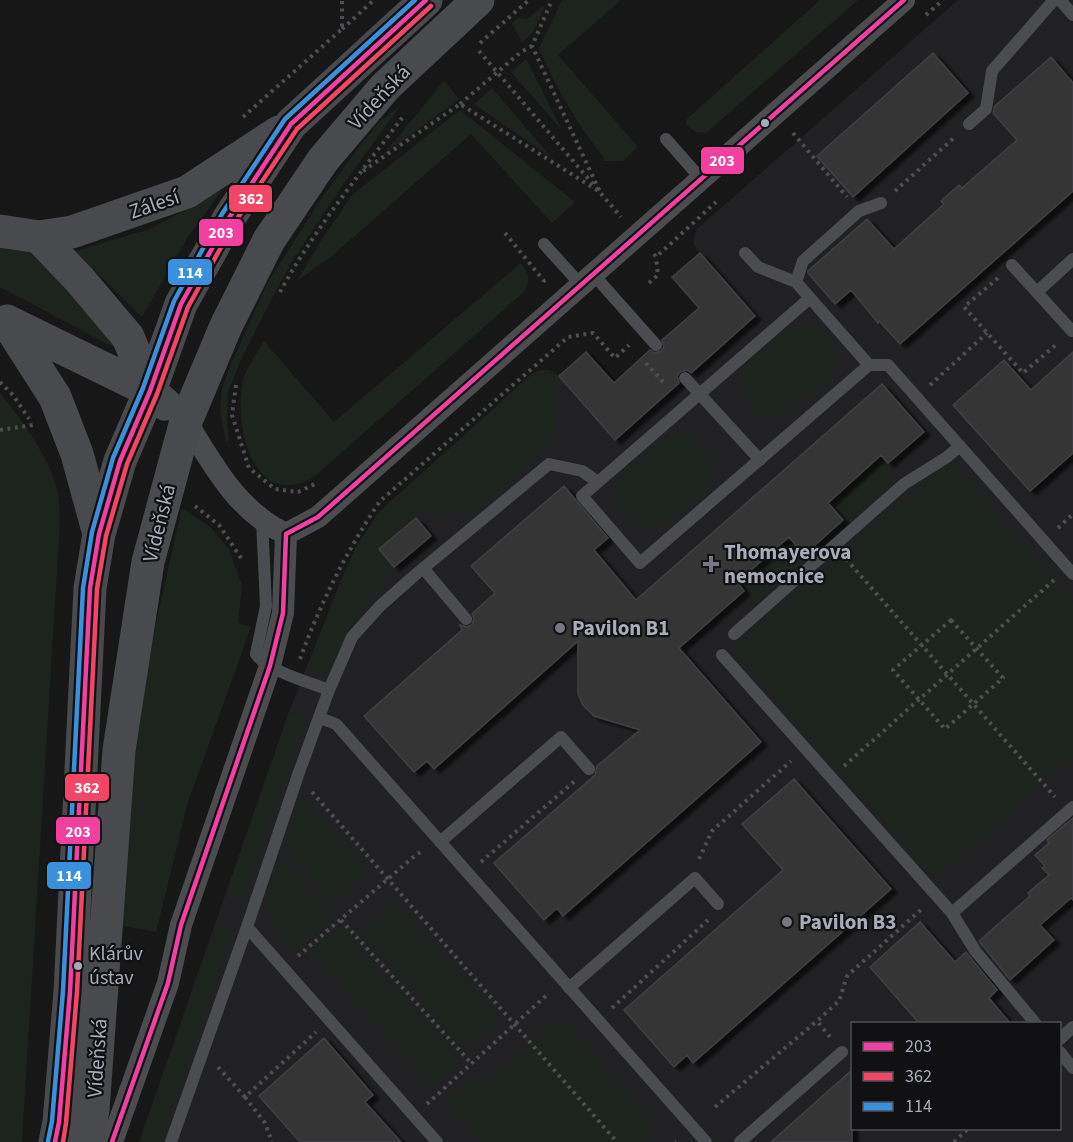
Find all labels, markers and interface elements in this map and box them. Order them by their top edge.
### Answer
street label: Vídeňská [341,58,417,136]
unlabelled marker [759,117,771,129]
line badge: 203 [700,146,745,175]
text: 203 [709,150,735,172]
street label: Zálesí [125,181,184,227]
line badge: 362 [228,184,273,213]
text: 362 [238,188,264,210]
line badge: 203 [198,218,244,247]
text: 203 [208,222,234,244]
line badge: 114 [167,258,213,286]
text: 114 [177,262,203,284]
street label: Vídeňská [135,481,183,565]
place label: Thomayerova nemocnice [724,537,851,591]
marker: Thomayerova nemocnice [702,555,720,573]
place label: Pavilon B1 [572,613,669,643]
marker: Pavilon B1 [553,621,567,635]
line badge: 362 [64,773,110,802]
text: 362 [74,777,100,799]
line badge: 203 [55,816,101,845]
text: 203 [65,821,91,843]
line badge: 114 [46,861,92,890]
text: 114 [56,865,82,887]
place label: Pavilon B3 [799,907,896,937]
marker: Pavilon B3 [780,915,794,929]
place label: Klárův ústav [89,940,144,992]
marker: Klárův ústav [72,960,84,972]
street label: Vídeňská [79,1017,115,1099]
legend [851,1022,1061,1130]
text: 203 [905,1034,932,1059]
text: 362 [905,1064,932,1089]
text: 114 [905,1094,932,1119]

